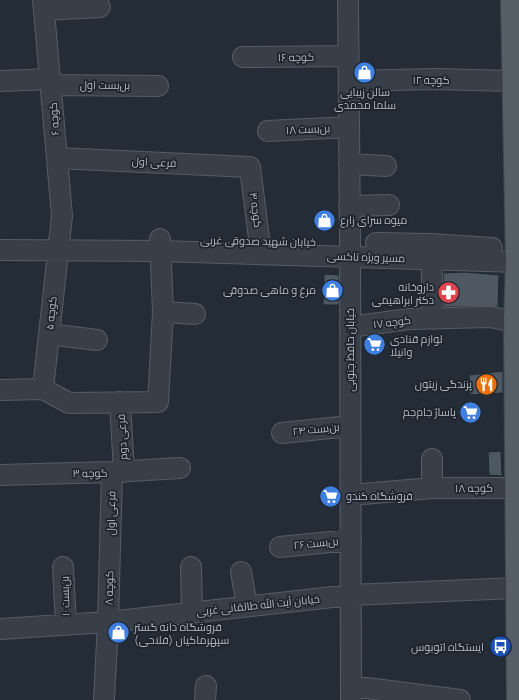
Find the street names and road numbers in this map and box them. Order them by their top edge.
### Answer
street label: کوچه ۱۶ [278,49,315,64]
street label: کوچه ۱۲ [412,72,450,87]
street label: بن‌بست اول [80,77,130,92]
street label: کوچه ۶ [45,102,62,136]
street label: بن‌بست ۱۸ [285,120,331,137]
street label: فرعی اول [131,153,177,170]
street label: کوچه ۴ [247,191,266,229]
street label: خیابان شهید صدوقی غربی [200,232,316,249]
street label: مسیر ویژه تاکسی [327,248,405,265]
street label: کوچه ۵ [41,295,60,331]
street label: خیابان حافظ جنوبی [342,308,357,392]
street label: کوچه ۱۷ [372,312,412,331]
street label: فرعی دوم [113,413,131,461]
street label: بن‌بست ۲۴ [292,419,340,438]
street label: کوچه ۳ [72,465,108,480]
street label: کوچه ۱۸ [455,480,493,495]
street label: فرعی اول [103,491,118,535]
street label: بن‌بست ۲۶ [293,533,339,552]
street label: کوچه ۸ [101,570,116,606]
street label: بن‌بست ۱۰ [56,576,73,616]
street label: خیابان آیت الله طالقانی غربی [195,591,320,618]

